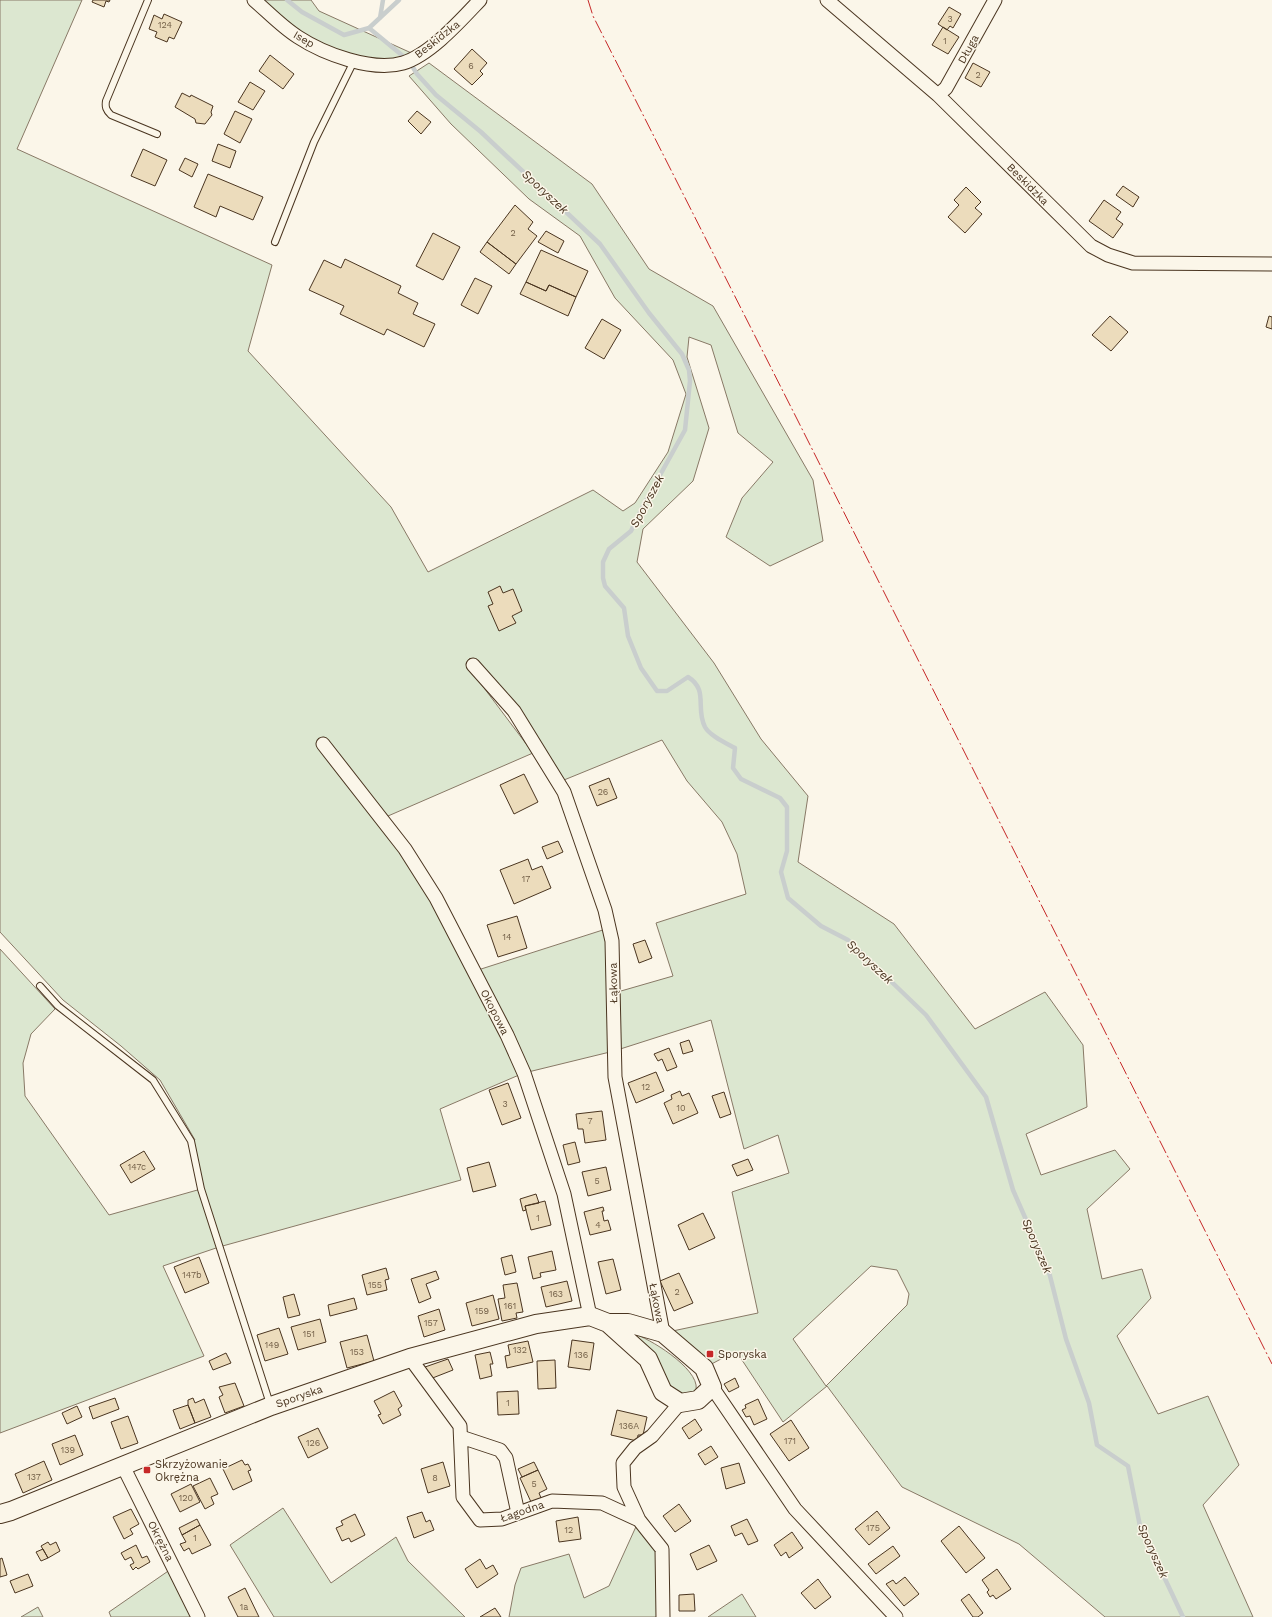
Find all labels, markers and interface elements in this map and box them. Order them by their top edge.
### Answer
house number: 3 [947,14,953,24]
street label: Beskidzka [412,18,462,61]
house number: 124 [158,20,172,30]
street label: Isep [291,28,317,51]
street label: Długa [955,33,982,66]
house number: 1 [943,36,947,46]
house number: 6 [468,61,474,71]
house number: 2 [975,70,981,80]
street label: Beskidzka [1004,161,1051,208]
water label: Sporyszek [519,167,571,217]
house number: 2 [510,228,516,238]
water label: Sporyszek [627,472,667,530]
house number: 26 [598,787,608,797]
house number: 17 [522,874,530,884]
house number: 14 [502,932,512,942]
water label: Sporyszek [844,937,896,987]
street label: Łąkowa [607,962,620,1004]
street label: Okopowa [478,987,512,1037]
house number: 12 [642,1082,650,1092]
house number: 3 [502,1099,508,1109]
house number: 10 [676,1103,686,1113]
house number: 7 [587,1116,593,1126]
house number: 147c [128,1162,146,1172]
house number: 5 [594,1176,600,1186]
house number: 1 [536,1213,540,1223]
water label: Sporyszek [1019,1216,1055,1276]
house number: 4 [595,1220,601,1230]
house number: 147b [182,1270,202,1280]
house number: 155 [368,1280,382,1290]
street label: Łąkowa [646,1282,667,1324]
house number: 2 [674,1287,680,1297]
house number: 163 [549,1289,563,1299]
house number: 161 [504,1301,516,1311]
house number: 159 [475,1306,489,1316]
house number: 157 [424,1318,438,1328]
house number: 151 [303,1329,315,1339]
house number: 149 [265,1340,279,1350]
house number: 132 [513,1345,527,1355]
house number: 153 [350,1347,364,1357]
place label: Sporyska [718,1348,767,1361]
marker: Sporyska [705,1349,715,1359]
house number: 136 [574,1350,588,1360]
street label: Sporyska [274,1382,324,1411]
house number: 1 [506,1398,510,1408]
house number: 136A [619,1421,639,1431]
house number: 171 [784,1436,796,1446]
house number: 126 [306,1438,320,1448]
house number: 139 [61,1445,75,1455]
place label: Skrzyżowanie Okrężna [155,1458,228,1484]
marker: Skrzyżowanie Okrężna [142,1465,152,1475]
house number: 137 [27,1472,41,1482]
house number: 8 [432,1473,438,1483]
house number: 5 [531,1479,537,1489]
house number: 120 [179,1493,194,1503]
street label: Łagodna [499,1498,546,1525]
street label: Okrężna [145,1519,176,1564]
water label: Sporyszek [1135,1521,1171,1581]
house number: 175 [866,1523,880,1533]
house number: 12 [565,1525,573,1535]
house number: 1 [193,1533,197,1543]
house number: 1a [240,1602,248,1612]

